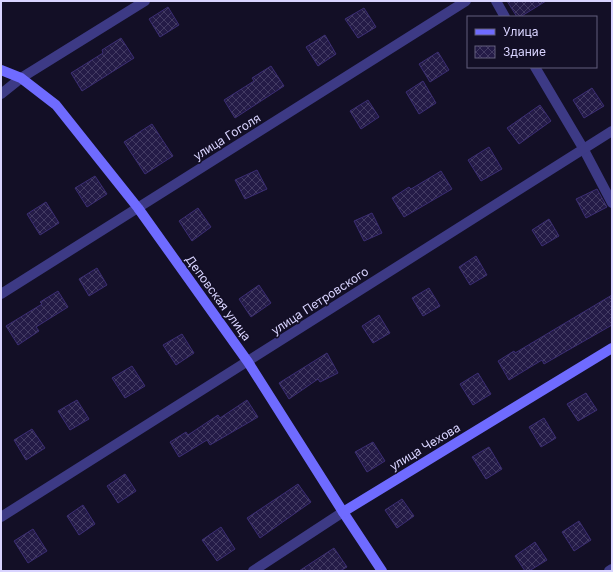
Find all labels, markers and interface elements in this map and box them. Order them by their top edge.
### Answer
legend [467,16,597,68]
text: Улица [503,24,538,39]
text: Здание [503,44,546,59]
street label: улица Гоголя [190,110,263,163]
street label: Деповская улица [182,252,254,343]
street label: улица Петровского [268,264,371,338]
street label: улица Чехова [387,420,463,474]

